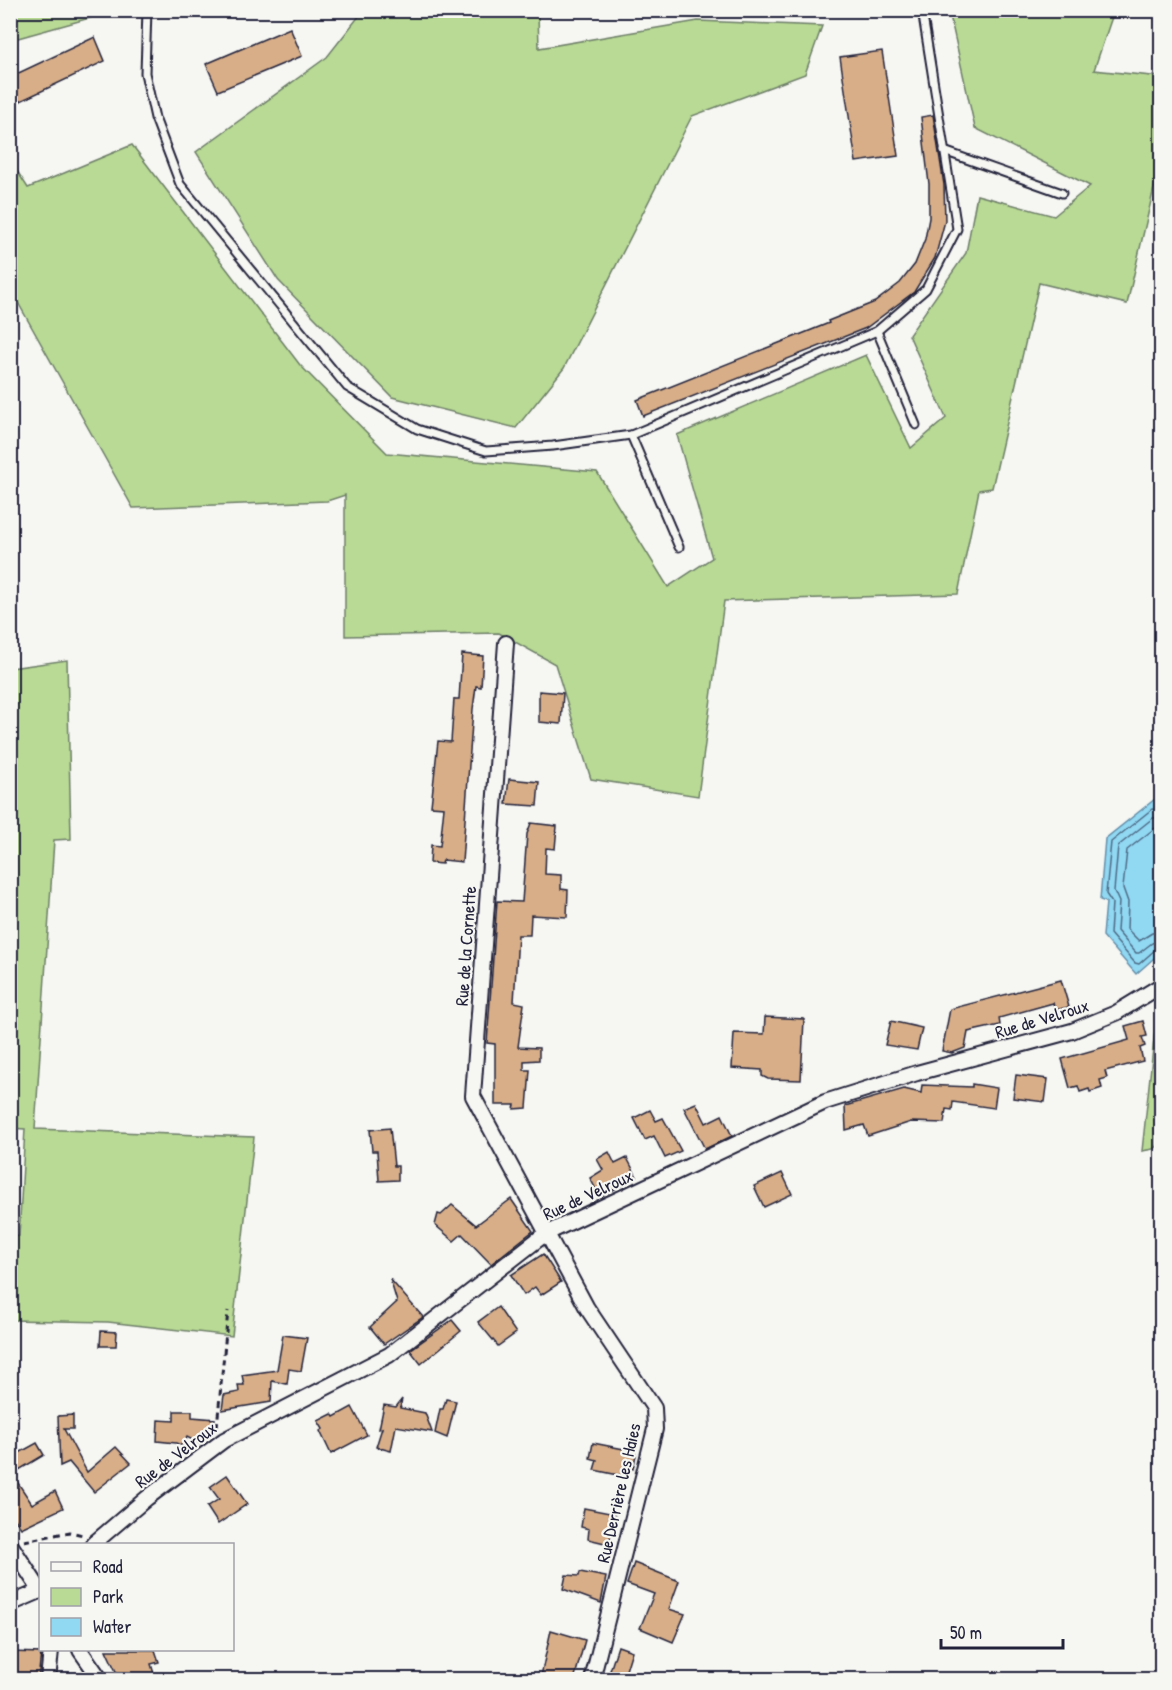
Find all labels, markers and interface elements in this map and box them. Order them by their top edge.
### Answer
street label: Rue de la Cornette [449,885,482,1007]
street label: Rue de Velroux [992,992,1092,1045]
street label: Rue de Velroux [539,1163,637,1226]
street label: Rue de Velroux [130,1416,222,1494]
street label: Rue Derrière les Haies [590,1421,647,1565]
legend [39,1543,234,1651]
text: Road [93,1554,123,1579]
text: Park [93,1584,124,1609]
scale bar [941,1612,1062,1650]
text: Water [93,1614,131,1639]
text: 50 m [950,1620,982,1645]

